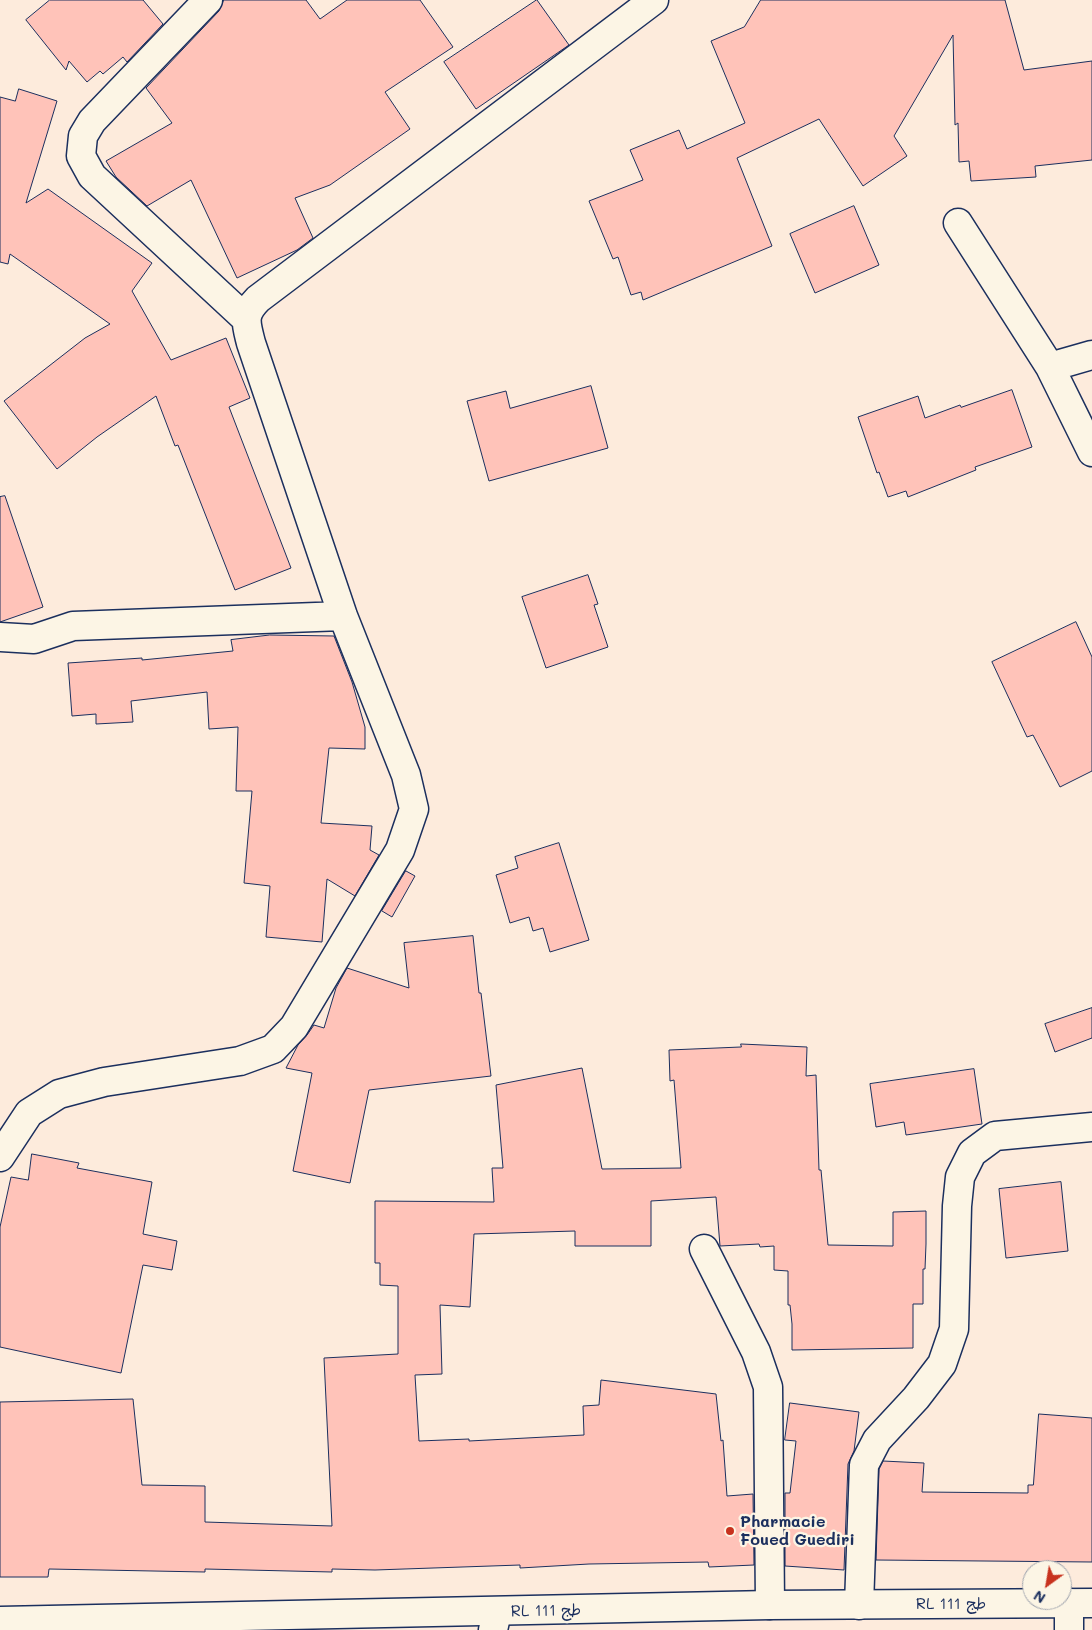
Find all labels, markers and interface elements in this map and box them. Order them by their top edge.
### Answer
place label: Pharmacie Foued Guediri [740,1512,855,1550]
marker: Pharmacie Foued Guediri [724,1525,736,1537]
north arrow [1022,1560,1072,1610]
text: N [1030,1586,1049,1608]
street label: RL طج 111 [916,1594,986,1614]
street label: RL طج 111 [511,1601,581,1621]

